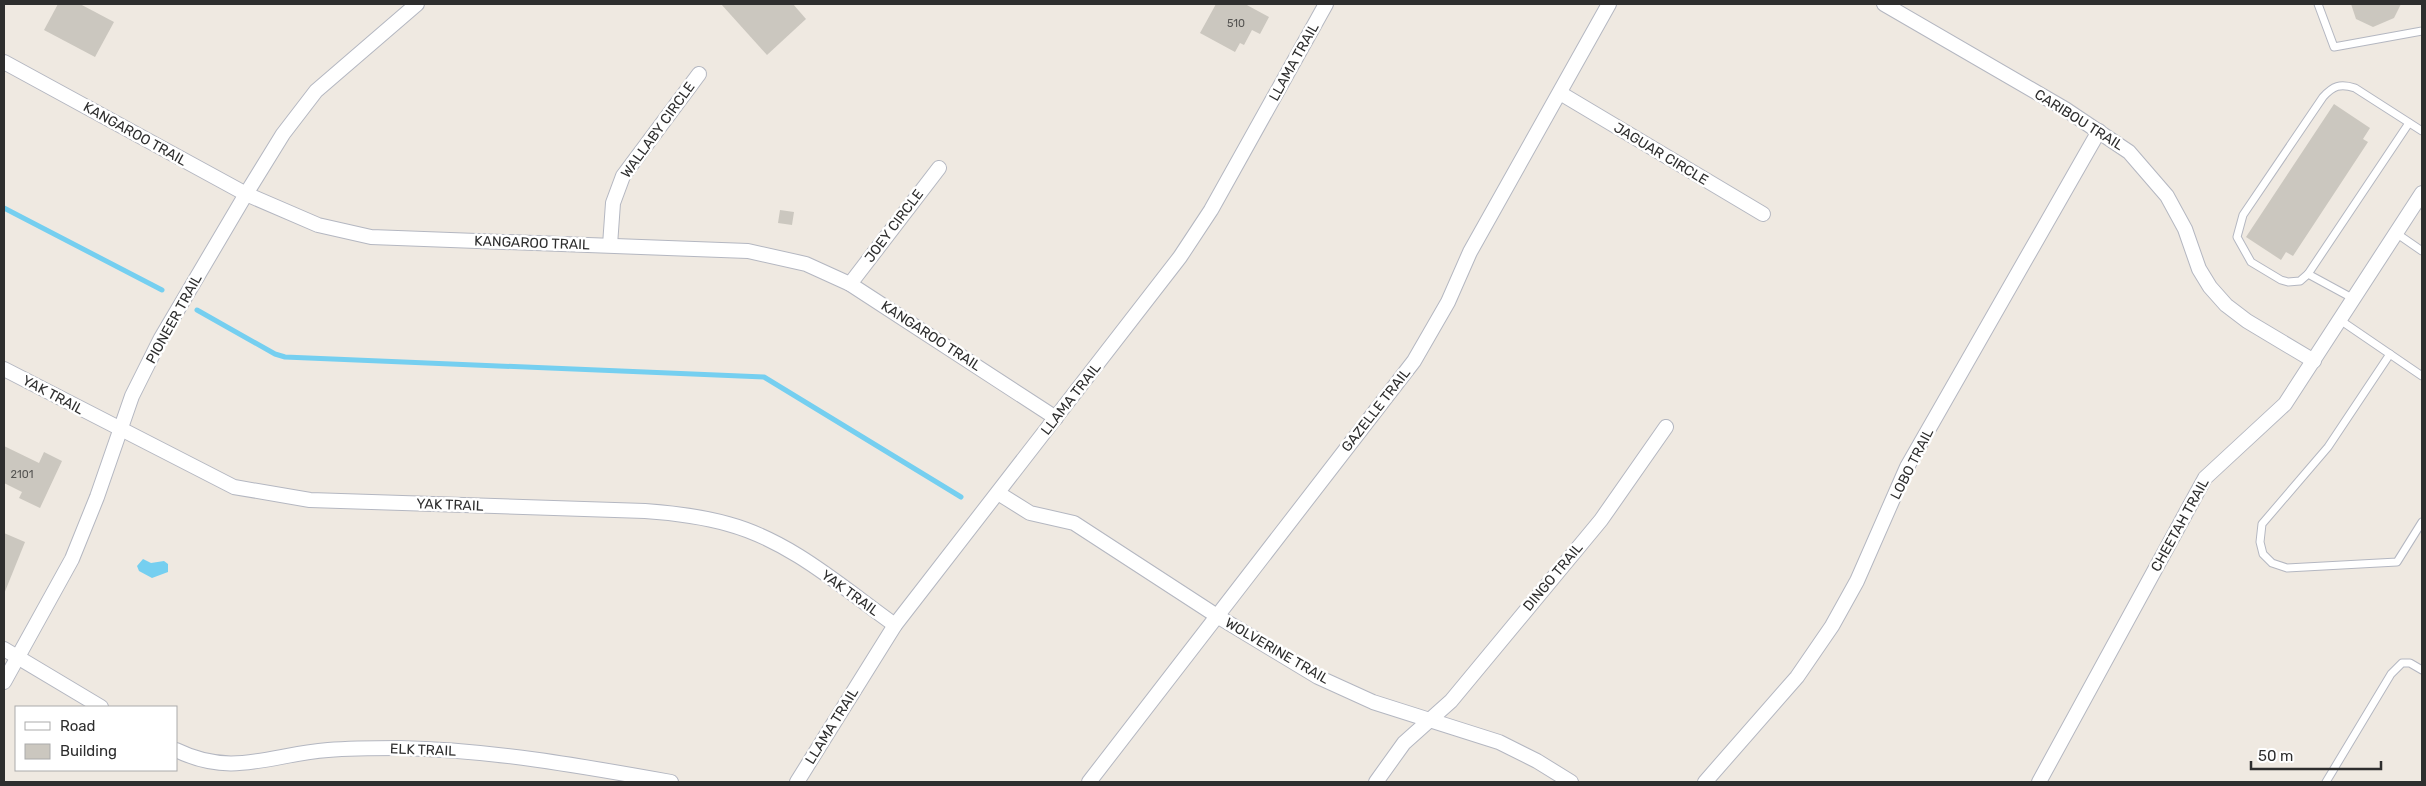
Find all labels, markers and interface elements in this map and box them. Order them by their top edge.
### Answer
house number: 510 [1227,17,1245,30]
street label: LLAMA TRAIL [1266,20,1323,104]
street label: WALLABY CIRCLE [617,79,699,181]
street label: CARIBOU TRAIL [2031,86,2127,154]
street label: KANGAROO TRAIL [80,98,190,170]
street label: JAGUAR CIRCLE [1611,119,1711,189]
street label: JOEY CIRCLE [861,186,927,266]
street label: KANGAROO TRAIL [474,232,590,254]
street label: PIONEER TRAIL [142,271,206,367]
street label: KANGAROO TRAIL [878,297,984,375]
street label: LLAMA TRAIL [1038,360,1104,438]
street label: GAZELLE TRAIL [1338,365,1414,455]
street label: YAK TRAIL [19,372,87,418]
street label: LOBO TRAIL [1887,426,1937,502]
house number: 2101 [11,468,33,481]
street label: CHEETAH TRAIL [2147,475,2213,575]
street label: YAK TRAIL [416,495,484,515]
street label: DINGO TRAIL [1520,539,1586,615]
street label: YAK TRAIL [818,566,882,620]
street label: WOLVERINE TRAIL [1222,614,1332,688]
street label: LLAMA TRAIL [802,685,862,767]
legend [15,706,178,771]
text: Road [60,717,96,735]
scale bar [2251,738,2381,770]
street label: ELK TRAIL [390,740,456,760]
text: Building [60,742,117,760]
text: 50 m [2258,747,2293,765]

